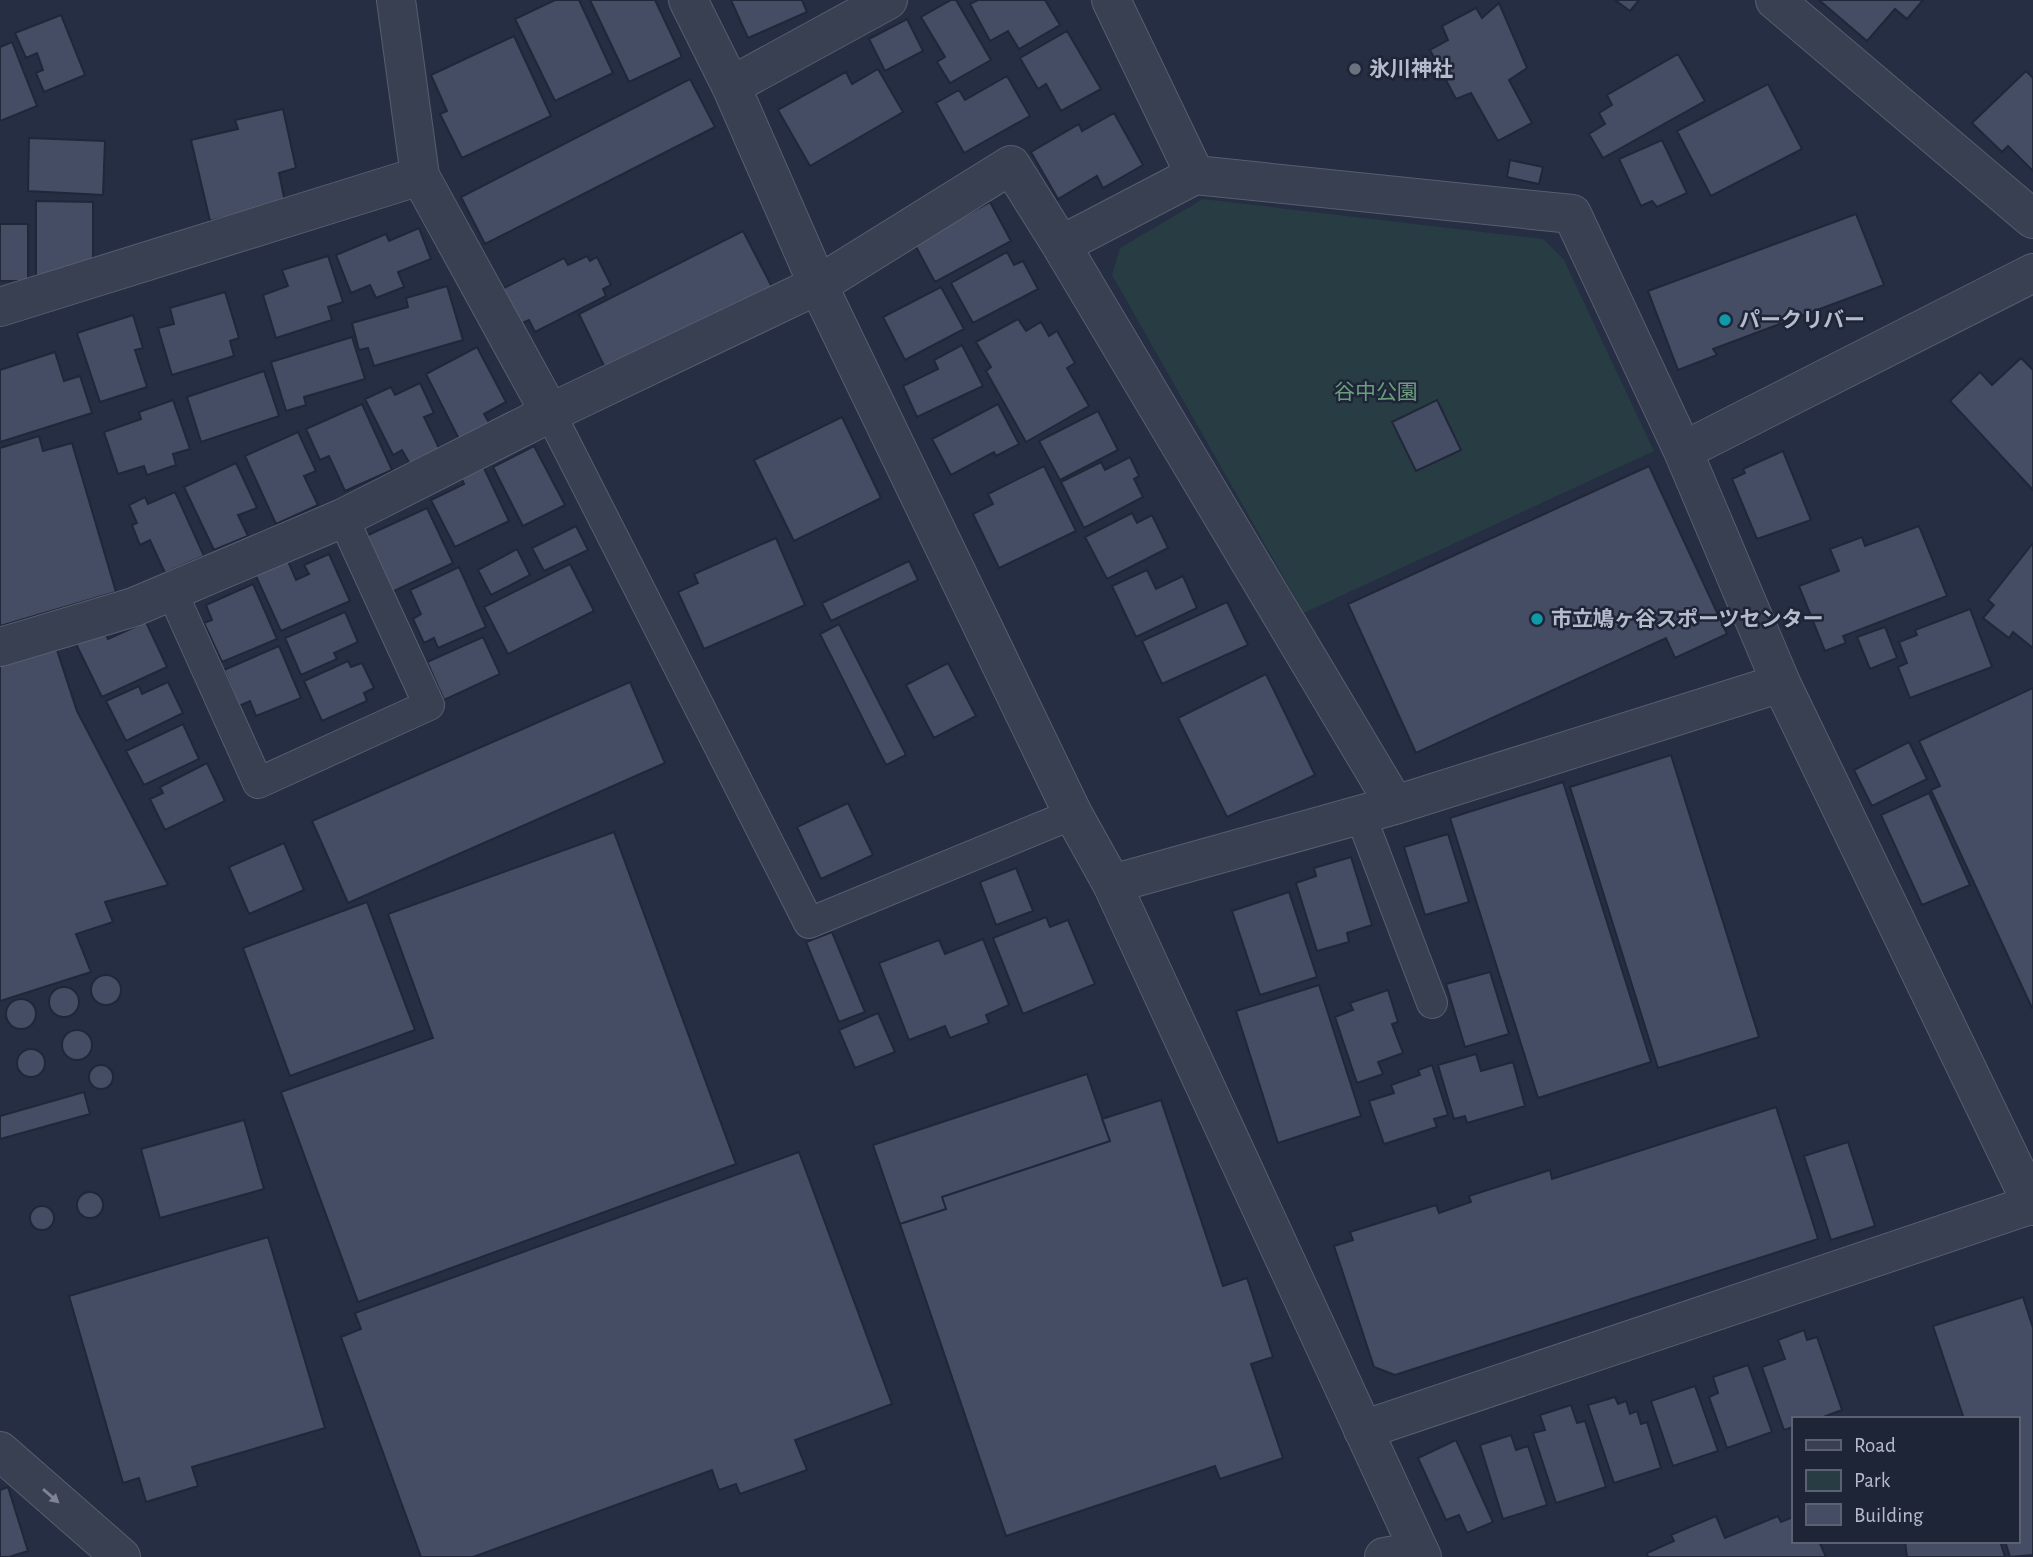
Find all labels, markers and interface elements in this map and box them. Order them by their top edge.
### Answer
place label: 氷川神社 [1369,57,1453,80]
marker: 氷川神社 [1347,61,1363,77]
place label: パークリバー [1739,309,1865,331]
marker: パークリバー [1717,312,1733,328]
park label: 谷中公園 [1334,381,1418,403]
place label: 市立鳩ヶ谷スポーツセンター [1551,608,1824,630]
marker: 市立鳩ヶ谷スポーツセンター [1529,611,1545,627]
legend [1792,1417,2019,1543]
text: Road [1854,1435,1896,1456]
text: Park [1854,1470,1891,1491]
one-way arrow [42,1488,60,1504]
text: Building [1854,1505,1924,1526]

